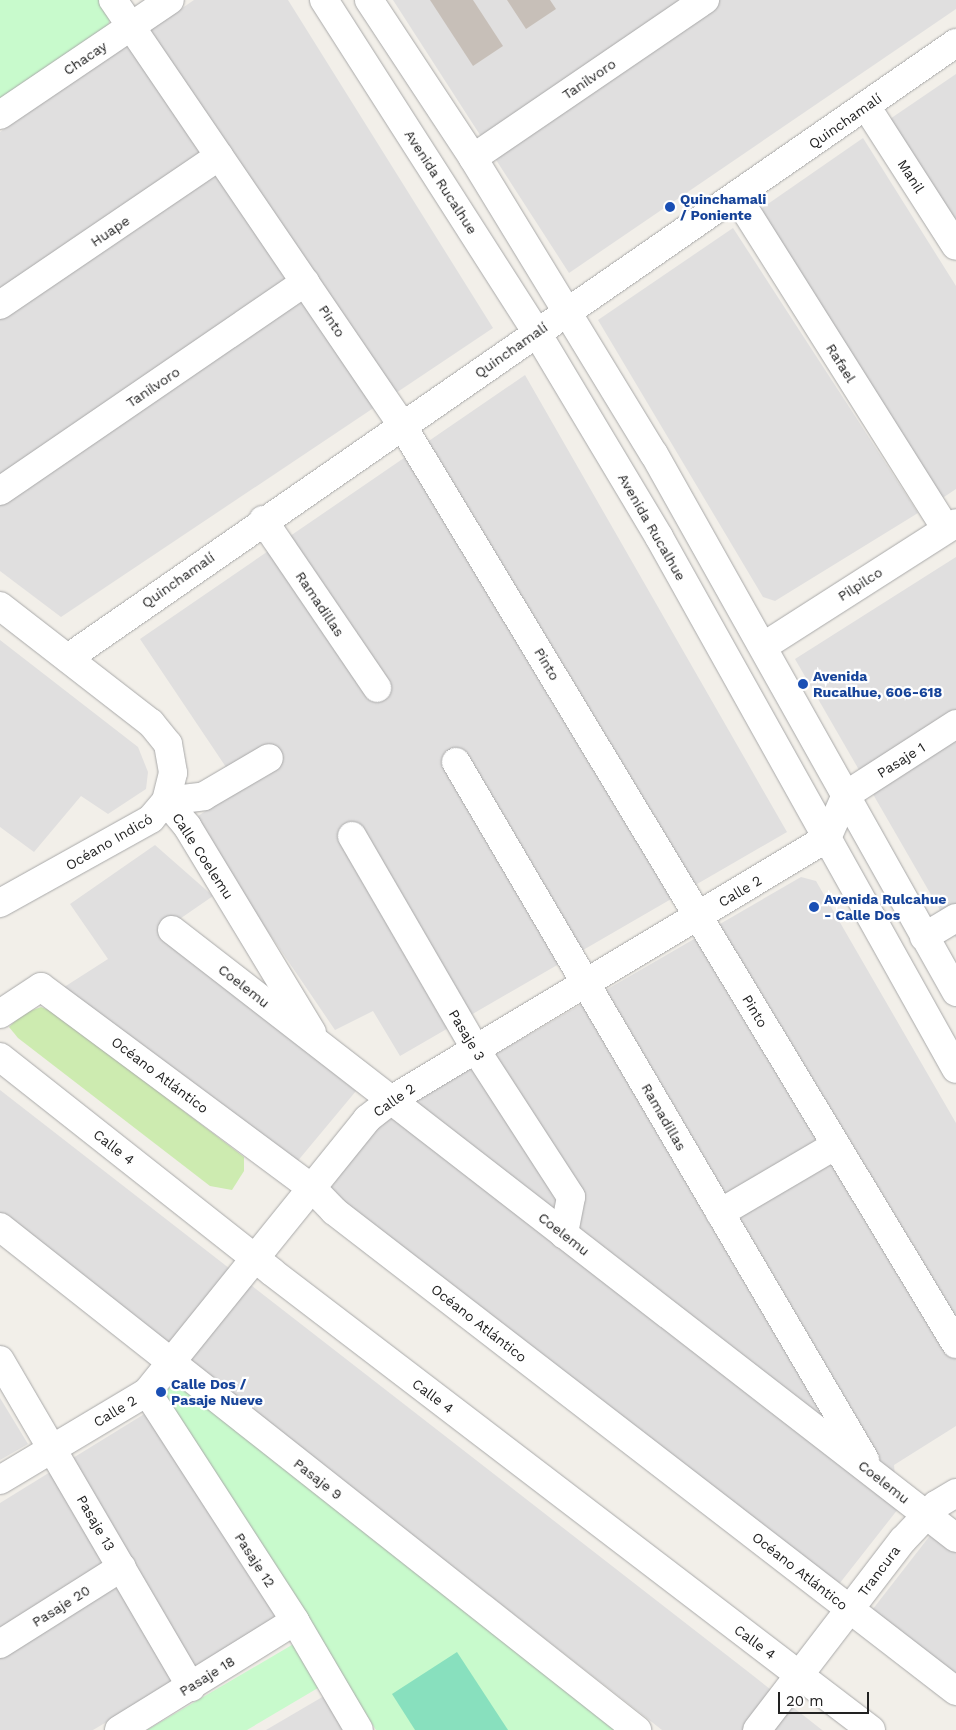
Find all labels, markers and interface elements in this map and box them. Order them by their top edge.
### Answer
street label: Chacay [60,37,110,79]
street label: Tanilvoro [559,55,619,103]
street label: Quinchamalí [805,90,885,152]
street label: Avenida Rucalhue [401,127,481,237]
street label: Manil [894,156,928,196]
place label: Quinchamali / Poniente [680,191,766,223]
marker: Quinchamali / Poniente [664,201,676,213]
street label: Huape [87,212,133,250]
street label: Pinto [315,302,349,340]
street label: Quinchamalí [471,319,551,381]
street label: Rafael [823,341,859,385]
street label: Tanilvoro [123,363,183,411]
street label: Avenida Rucalhue [614,470,690,584]
street label: Quinchamalí [138,549,218,611]
street label: Pilpilco [835,563,885,605]
street label: Ramadillas [292,568,348,640]
street label: Pinto [531,645,563,683]
place label: Avenida Rucalhue, 606-618 [813,668,942,700]
marker: Avenida Rucalhue, 606-618 [797,678,809,690]
street label: Pasaje 1 [874,739,928,781]
street label: Océano Indicó [63,810,155,874]
street label: Calle Coelemu [169,810,237,902]
street label: Calle 2 [715,872,765,910]
place label: Avenida Rulcahue - Calle Dos [824,891,947,924]
marker: Avenida Rulcahue - Calle Dos [808,901,820,913]
street label: Coelemu [215,961,273,1011]
street label: Pinto [739,992,771,1030]
street label: Pasaje 3 [445,1006,489,1064]
street label: Océano Atlántico [108,1033,212,1117]
street label: Calle 2 [370,1080,418,1120]
street label: Ramadillas [638,1080,690,1154]
street label: Calle 4 [90,1126,138,1168]
street label: Coelemu [535,1209,593,1259]
street label: Océano Atlántico [428,1280,530,1366]
street label: Calle 4 [409,1375,457,1417]
place label: Calle Dos / Pasaje Nueve [171,1376,263,1408]
marker: Calle Dos / Pasaje Nueve [155,1386,167,1398]
street label: Calle 2 [90,1392,140,1430]
street label: Pasaje 9 [290,1455,346,1503]
street label: Coelemu [855,1457,913,1507]
street label: Pasaje 13 [73,1492,119,1554]
street label: Océano Atlántico [749,1528,851,1614]
street label: Pasaje 12 [231,1529,279,1591]
street label: Trancura [854,1542,904,1600]
street label: Pasaje 20 [29,1582,93,1630]
street label: Calle 4 [731,1621,779,1663]
street label: Pasaje 18 [176,1652,238,1700]
scale bar [781,1682,872,1714]
text: 20 m [786,1692,824,1710]

